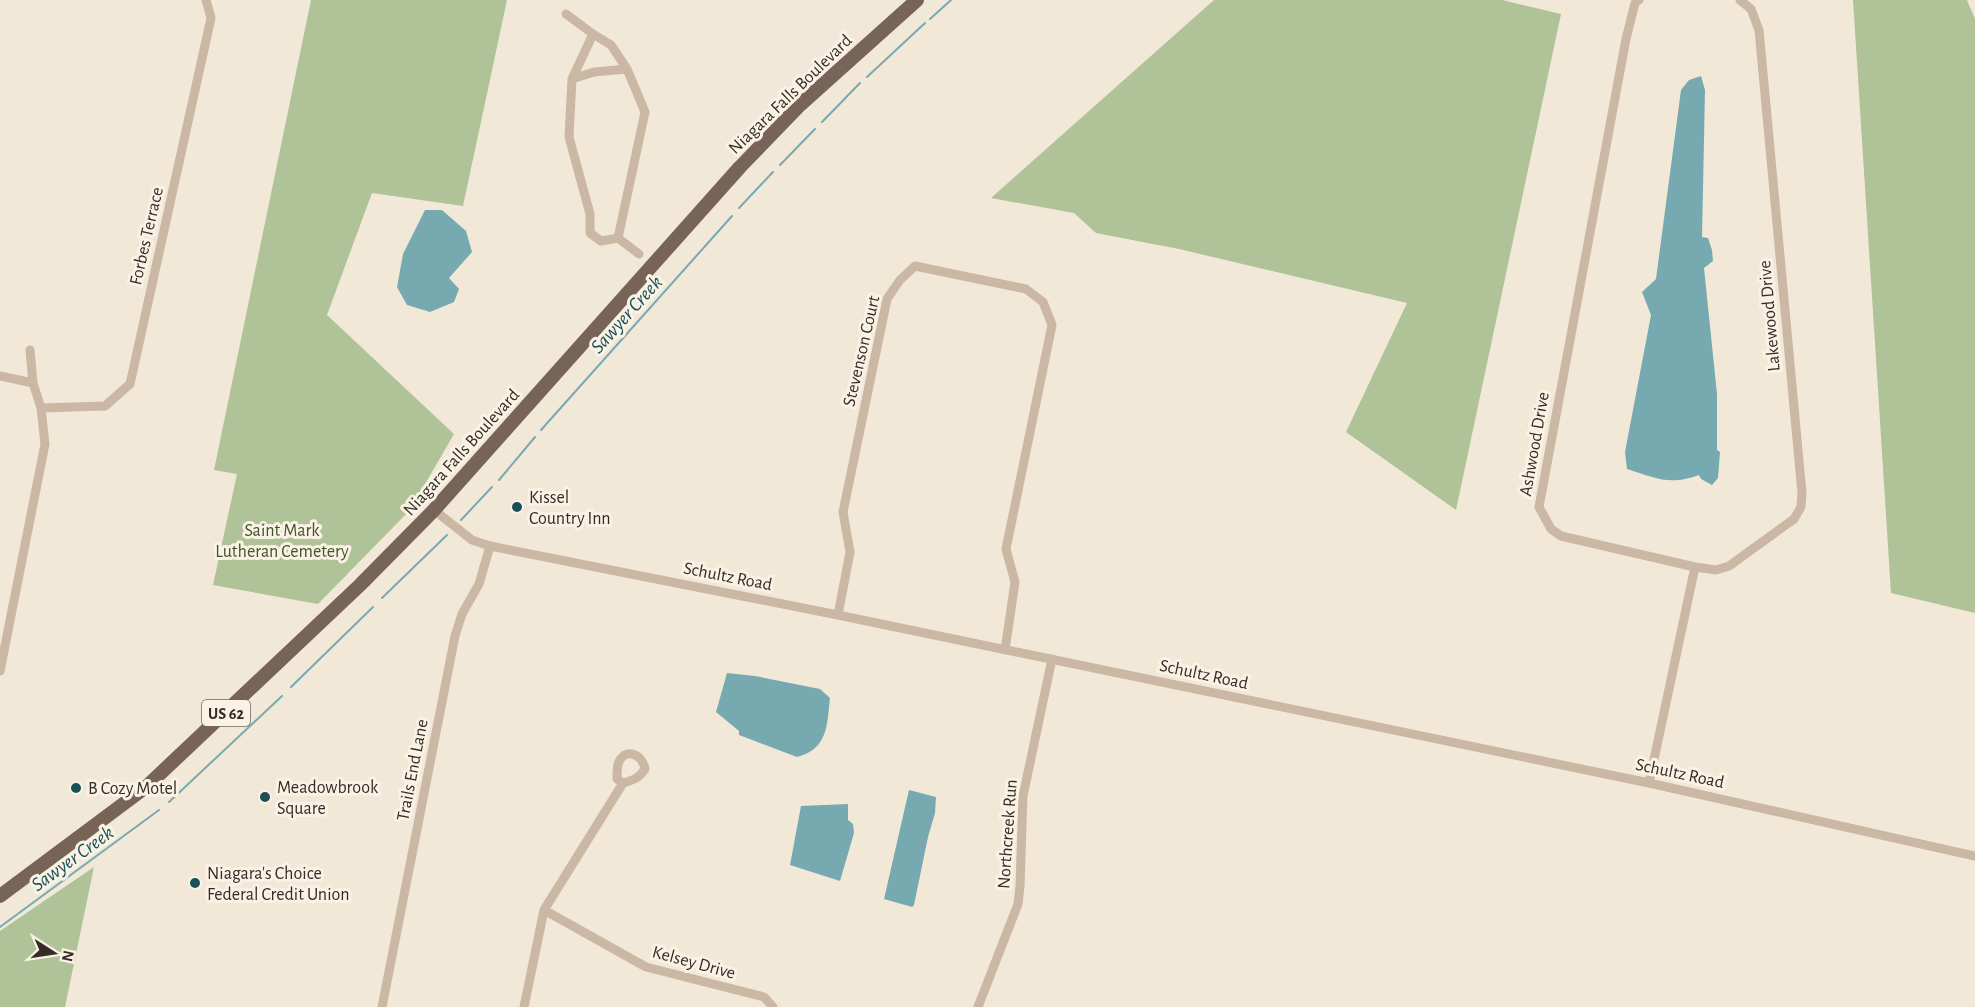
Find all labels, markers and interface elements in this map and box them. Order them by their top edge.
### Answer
street label: Niagara Falls Boulevard [726,31,856,158]
street label: Forbes Terrace [127,186,167,287]
street label: Lakewood Drive [1756,260,1784,372]
water label: Sawyer Creek [587,272,666,357]
street label: Stevenson Court [840,294,884,408]
street label: Niagara Falls Boulevard [400,386,523,519]
street label: Ashwood Drive [1517,391,1553,498]
place label: Kissel Country Inn [529,489,611,528]
marker: Kissel Country Inn [510,500,524,514]
park label: Saint Mark Lutheran Cemetery [215,522,349,561]
street label: Schultz Road [682,560,774,594]
street label: Schultz Road [1158,657,1250,693]
road number: US 62 [202,700,250,726]
street label: Trails End Lane [394,718,432,823]
street label: Schultz Road [1634,756,1726,792]
place label: Meadowbrook Square [277,779,379,818]
street label: Northcreek Run [995,779,1021,889]
place label: B Cozy Motel [88,780,177,798]
marker: B Cozy Motel [69,781,83,795]
marker: Meadowbrook Square [258,790,272,804]
water label: Sawyer Creek [28,822,117,895]
place label: Niagara's Choice Federal Credit Union [207,865,349,904]
marker: Niagara's Choice Federal Credit Union [188,876,202,890]
north arrow [24,923,84,983]
street label: Kelsey Drive [650,943,737,983]
text: N [59,949,77,963]

